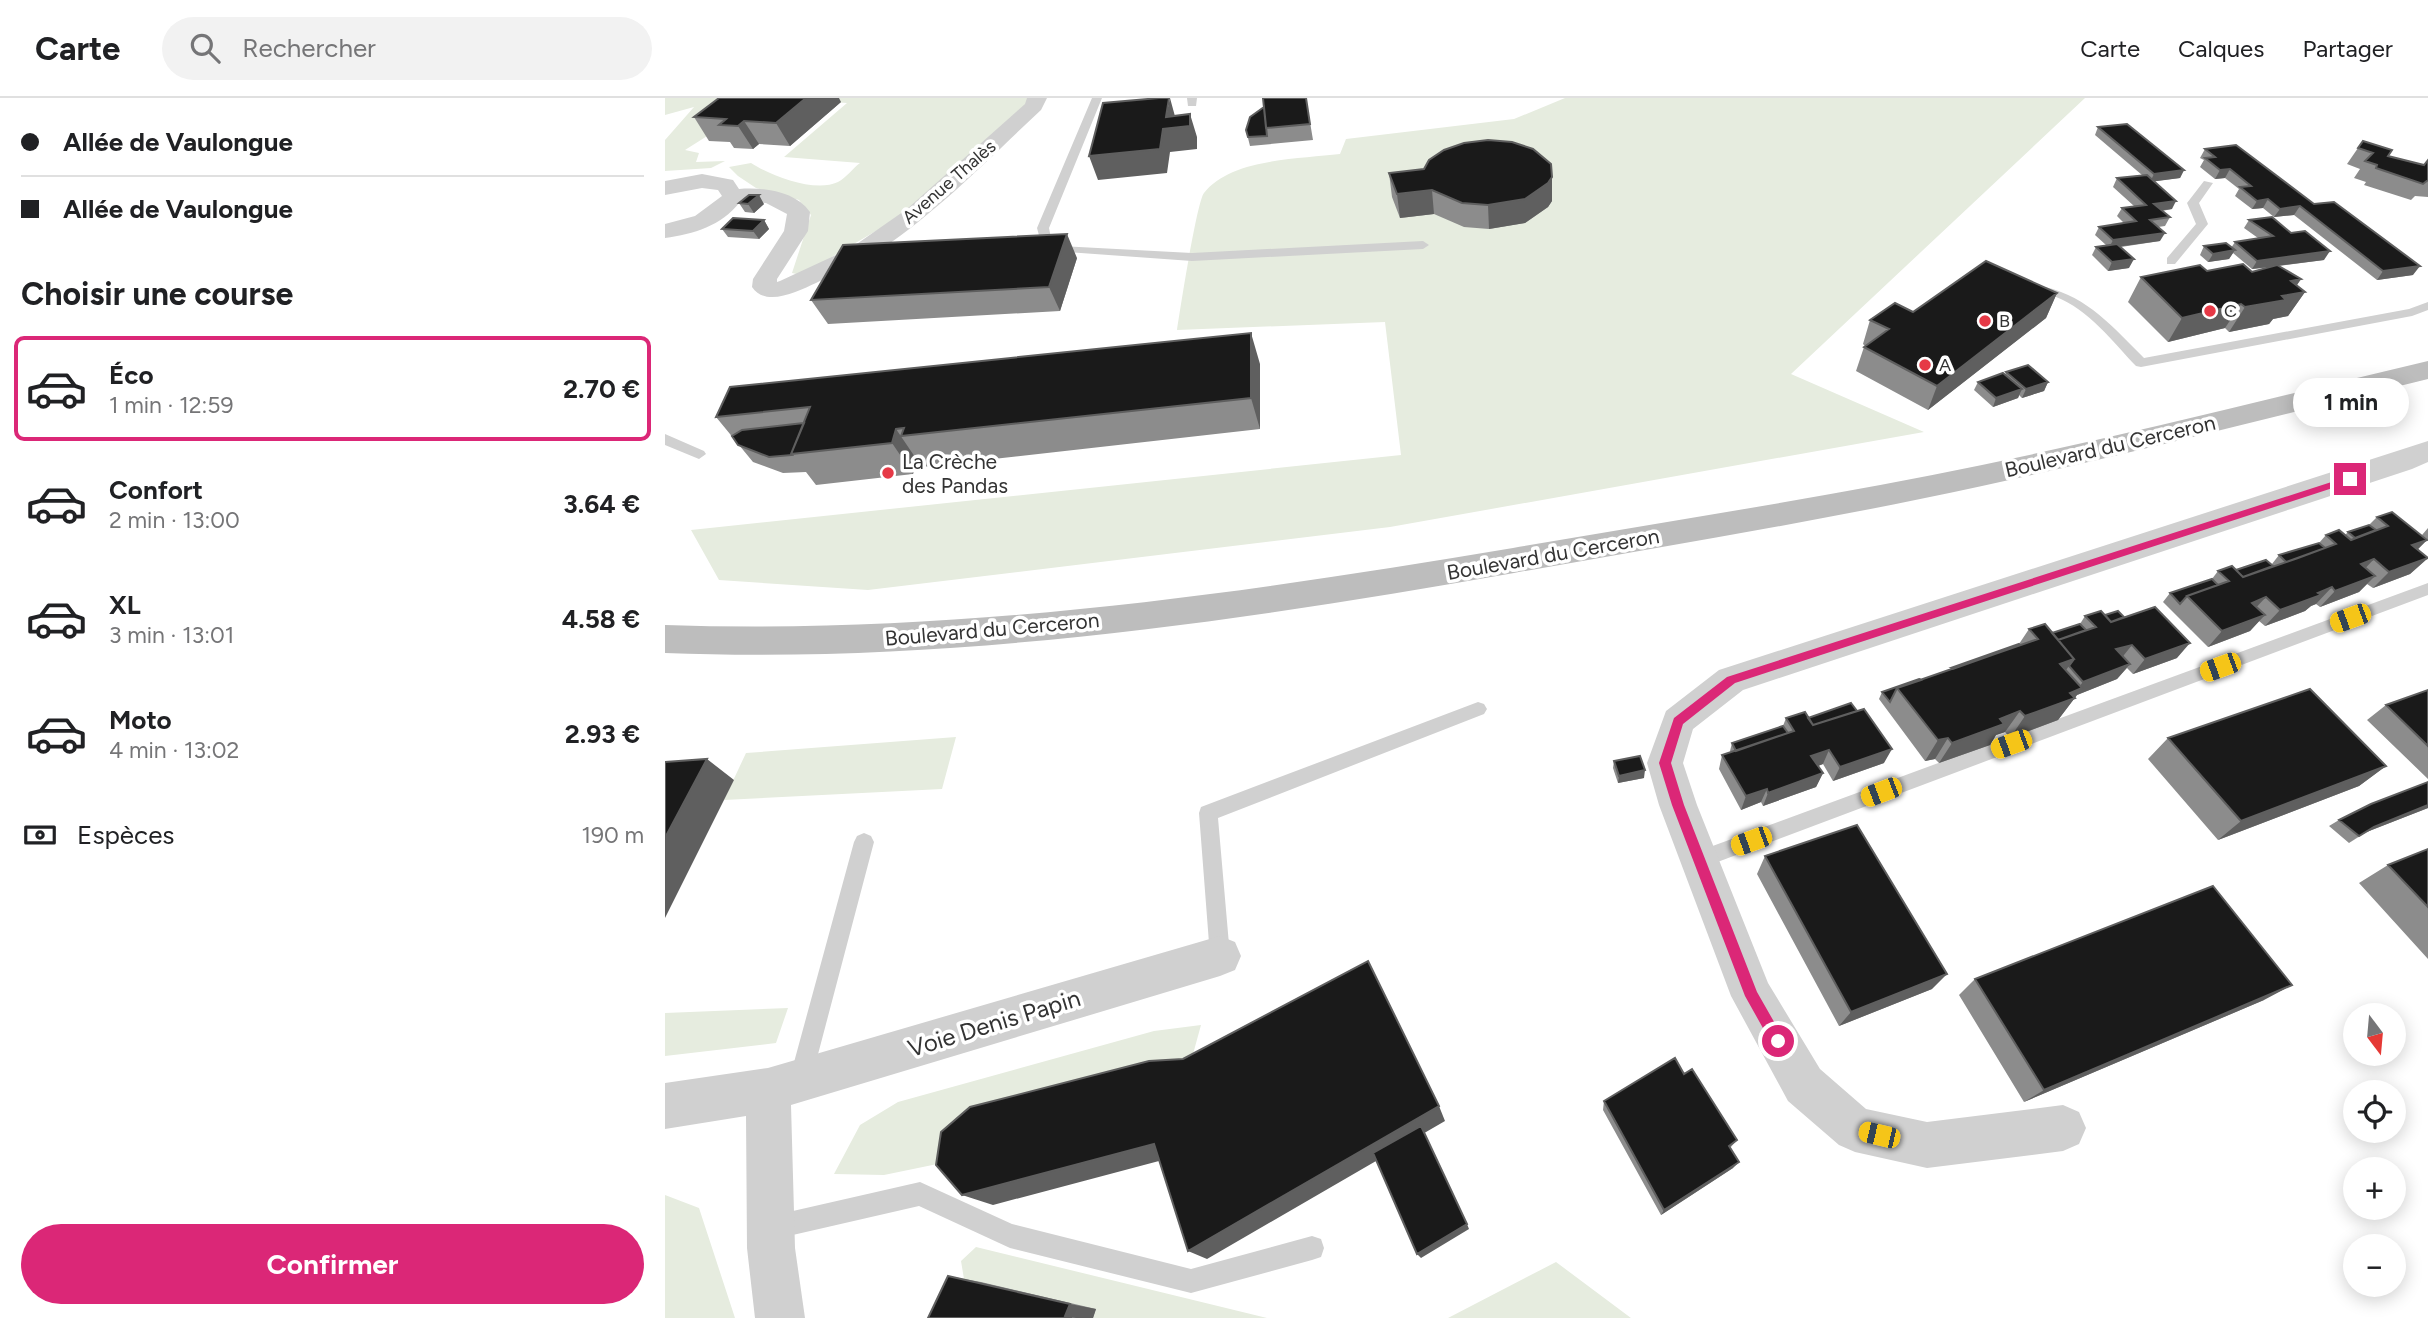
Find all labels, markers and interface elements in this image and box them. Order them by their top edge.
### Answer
search box [162,17,652,80]
text: Carte [35,29,120,68]
icon: search [186,29,224,67]
text: Rechercher [242,32,376,64]
text: Carte [2080,34,2140,63]
text: Calques [2178,34,2264,63]
text: Partager [2302,34,2393,63]
text: Allée de Vaulongue [63,126,293,158]
street label: Avenue Thalès [898,135,1000,229]
text: Allée de Vaulongue [63,193,293,225]
text: Choisir une course [21,275,293,313]
place label: C [2224,300,2237,322]
marker: C [2202,303,2218,319]
place label: B [1999,310,2010,332]
marker: B [1977,313,1993,329]
place label: A [1939,354,1951,376]
icon: car [25,357,88,420]
marker: A [1917,357,1933,373]
text: Éco [109,359,154,391]
text: 2.70 € [563,373,640,405]
callout: 1 min [2292,378,2408,426]
text: 1 min [2324,388,2378,416]
text: 1 min · 12:59 [109,391,234,419]
street label: Boulevard du Cerceron [2002,410,2218,482]
place label: La Crèche des Pandas [902,449,1008,498]
route end [2334,463,2366,495]
marker: La Crèche des Pandas [880,465,896,481]
icon: car [25,472,88,535]
text: Confort [109,474,203,506]
text: 3.64 € [563,488,640,520]
text: 2 min · 13:00 [109,506,240,534]
street label: Boulevard du Cerceron [1445,523,1661,585]
icon: car [25,587,88,650]
text: XL [109,589,141,621]
car [2327,601,2374,635]
text: 4.58 € [562,603,640,635]
street label: Boulevard du Cerceron [884,607,1100,651]
text: 3 min · 13:01 [109,621,234,649]
car [2197,650,2244,684]
icon: car [25,702,88,765]
text: Moto [109,704,172,736]
text: 2.93 € [565,718,640,750]
car [1988,727,2035,761]
text: 4 min · 13:02 [109,736,239,764]
car [1858,775,1905,809]
icon: cash [21,816,59,854]
text: Espèces [77,819,174,851]
text: 190 m [581,821,644,849]
car [1728,824,1775,858]
street label: Voie Denis Papin [904,983,1084,1063]
north arrow [2343,1003,2406,1066]
map controls [2343,1003,2406,1297]
route start [1762,1025,1794,1057]
button: locate [2343,1080,2406,1143]
car [1857,1120,1902,1150]
button: + [2343,1157,2406,1220]
button: Confirmer [21,1224,644,1304]
button: − [2343,1234,2406,1297]

